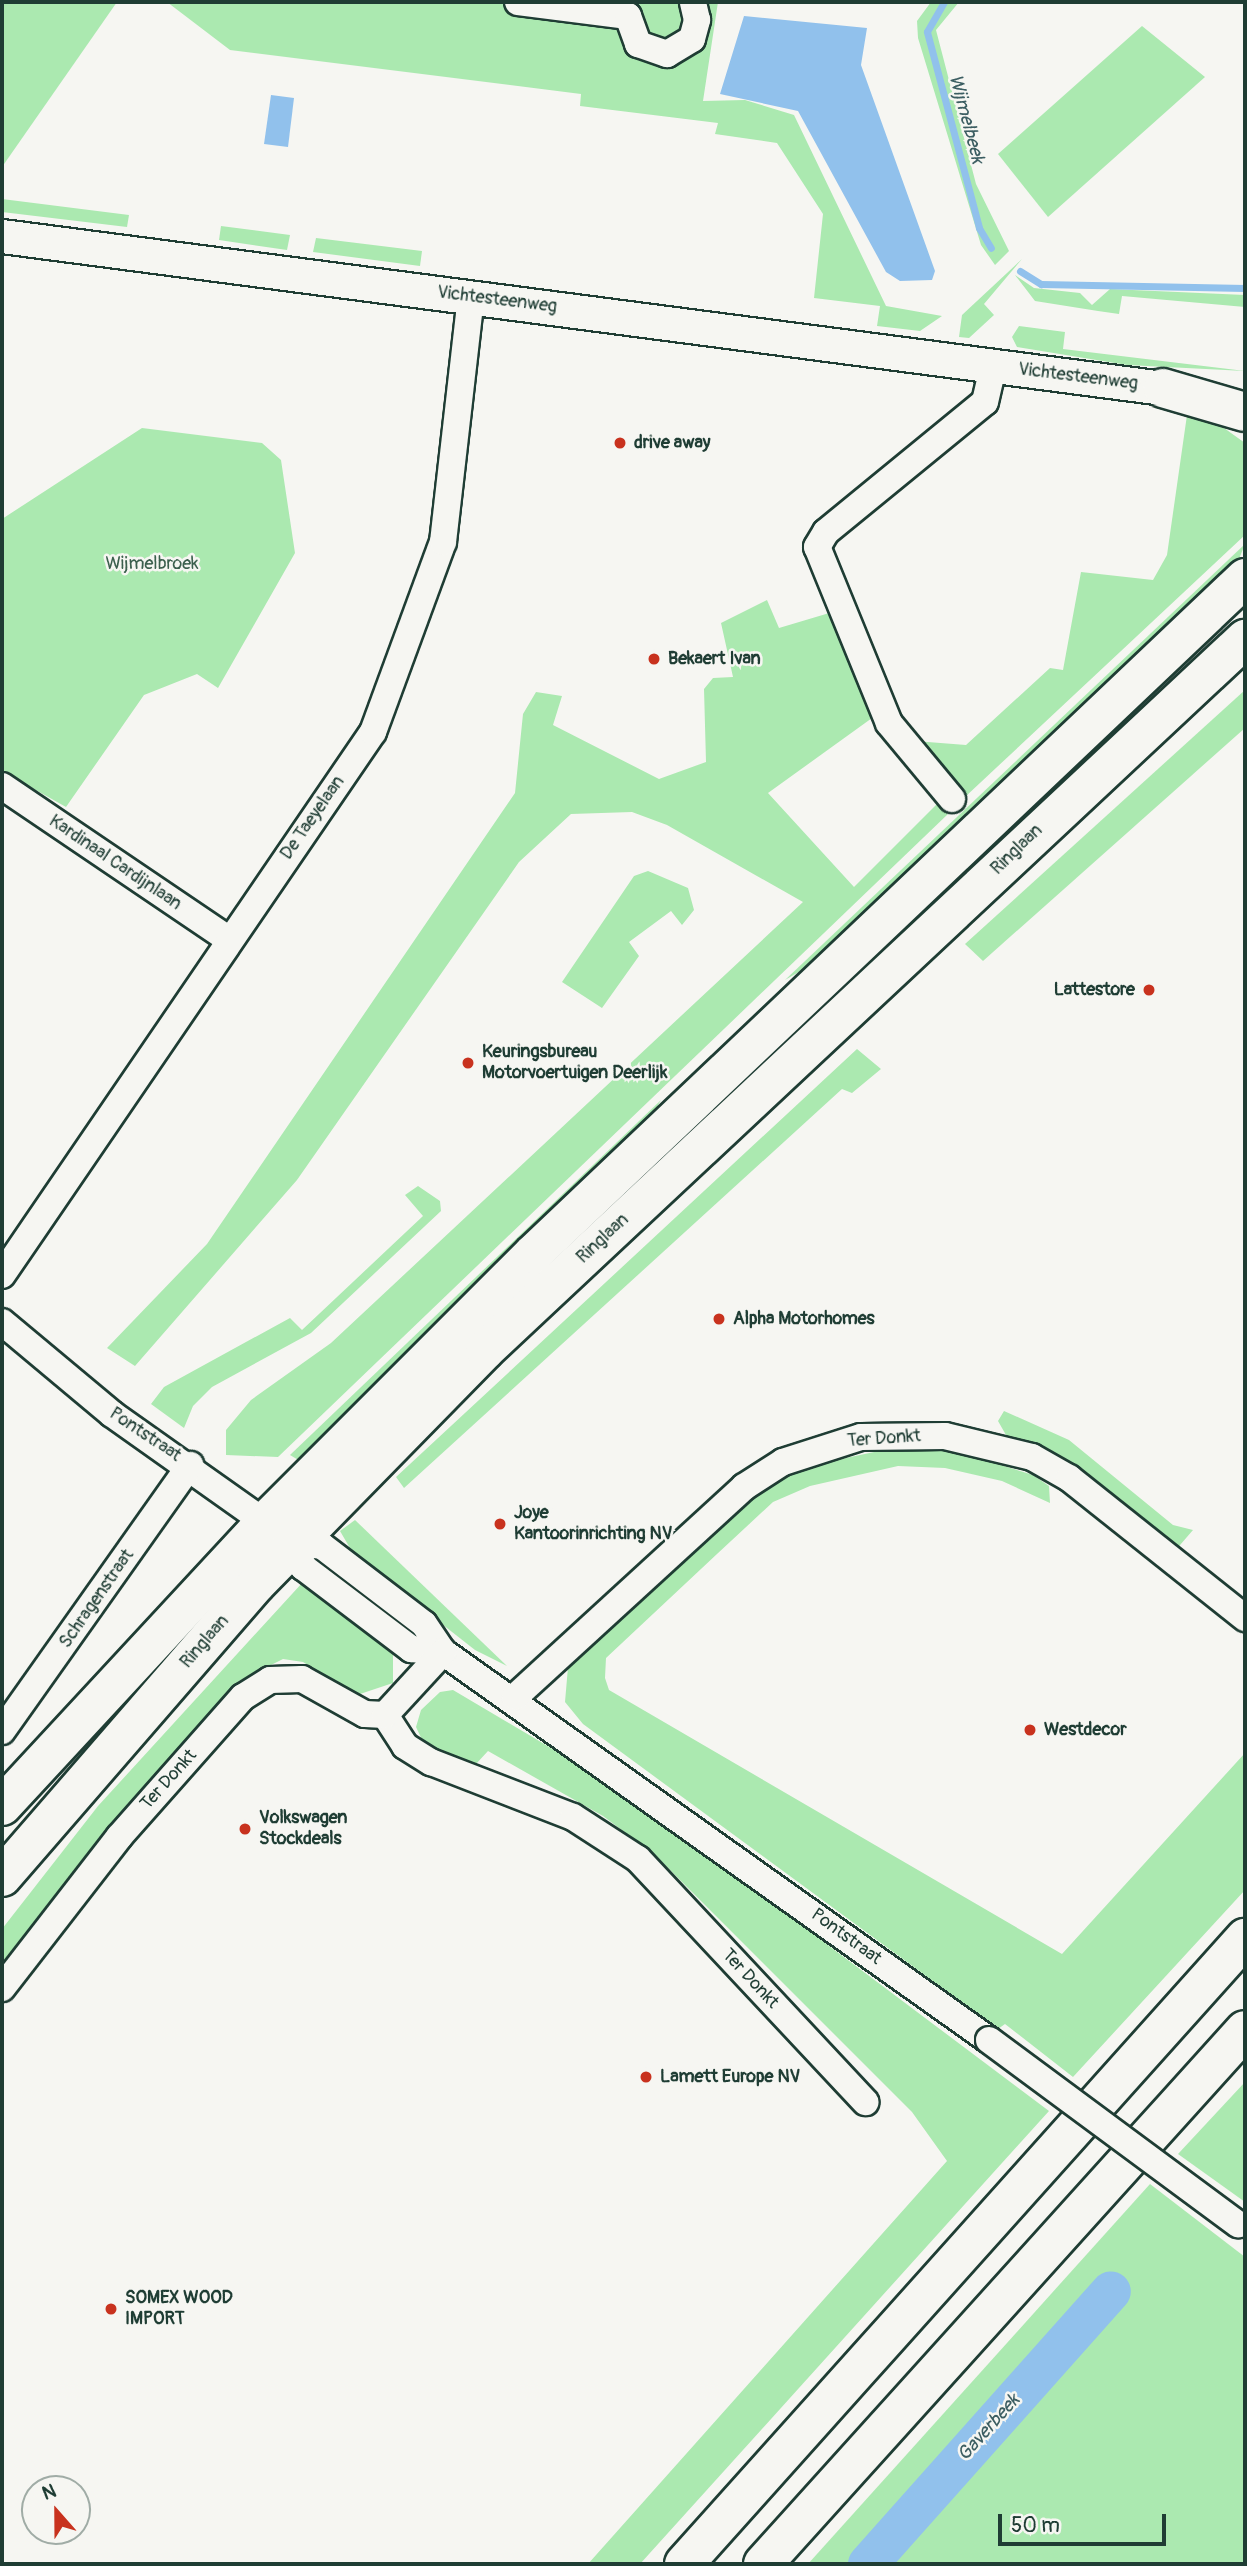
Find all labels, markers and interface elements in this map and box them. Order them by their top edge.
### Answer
water label: Wijmelbeek [943,72,989,166]
street label: Vichtesteenweg [436,282,558,318]
street label: Vichtesteenweg [1017,359,1139,395]
place label: drive away [634,432,710,454]
marker: drive away [612,435,628,451]
park label: Wijmelbroek [105,553,199,575]
place label: Bekaert Ivan [668,648,761,670]
marker: Bekaert Ivan [646,651,662,667]
street label: De Taeyelaan [276,772,350,864]
street label: Kardinaal Cardijnlaan [45,811,185,915]
street label: Ringlaan [987,820,1047,880]
place label: Lattestore [1054,979,1135,1001]
marker: Lattestore [1141,982,1157,998]
place label: Keuringsbureau Motorvoertuigen Deerlijk [482,1042,668,1084]
marker: Keuringsbureau Motorvoertuigen Deerlijk [460,1055,476,1071]
street label: Ringlaan [572,1209,634,1269]
place label: Alpha Motorhomes [733,1308,875,1330]
marker: Alpha Motorhomes [711,1311,727,1327]
street label: Pontstraat [105,1403,185,1467]
street label: Ter Donkt [846,1426,922,1452]
place label: Joye Kantoorinrichting NV [514,1503,673,1546]
marker: Joye Kantoorinrichting NV [492,1516,508,1532]
street label: Schragenstraat [55,1546,139,1652]
street label: Ringlaan [176,1611,234,1673]
place label: Westdecor [1044,1719,1127,1741]
marker: Westdecor [1022,1722,1038,1738]
street label: Ter Donkt [136,1745,202,1815]
place label: Volkswagen Stockdeals [259,1808,348,1850]
marker: Volkswagen Stockdeals [237,1821,253,1837]
street label: Pontstraat [807,1904,885,1970]
street label: Ter Donkt [717,1945,783,2013]
place label: Lamett Europe NV [660,2066,800,2088]
marker: Lamett Europe NV [638,2069,654,2085]
place label: SOMEX WOOD IMPORT [125,2288,233,2330]
marker: SOMEX WOOD IMPORT [103,2301,119,2317]
water label: Gaverbeek [953,2390,1025,2466]
north arrow [21,2475,91,2545]
text: N [39,2479,59,2506]
scale bar [1002,2500,1170,2544]
text: 50 m [1011,2512,1060,2539]

